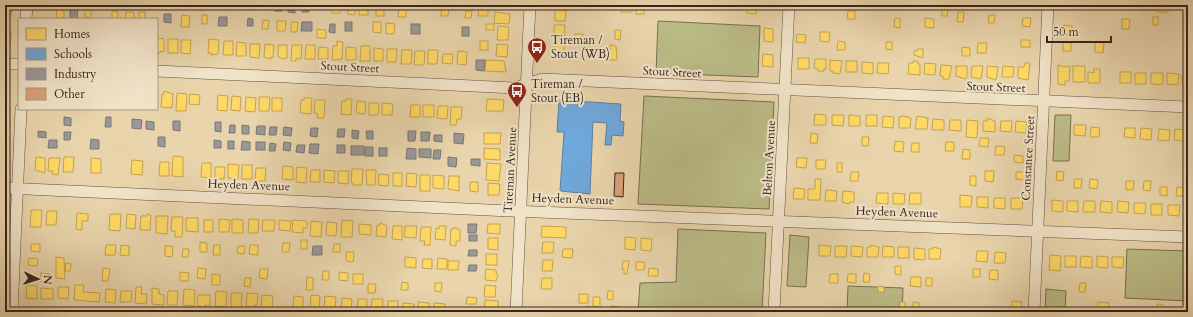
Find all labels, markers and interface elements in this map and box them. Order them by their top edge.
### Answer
legend [18,18,158,110]
scale bar [1047,18,1111,44]
text: 50 m [1053,24,1080,40]
text: Homes [54,26,90,42]
place label: Tireman / Stout (WB) [551,32,610,62]
bus stop icon: Tireman / Stout (WB) [526,36,548,64]
text: Schools [54,46,92,62]
street label: Stout Street [320,57,380,77]
street label: Stout Street [642,62,702,82]
text: Industry [54,66,97,82]
place label: Tireman / Stout (EB) [531,76,584,106]
street label: Stout Street [966,78,1026,96]
bus stop icon: Tireman / Stout (EB) [506,80,528,108]
text: Other [54,86,85,102]
street label: Constance Street [1018,115,1038,201]
street label: Belton Avenue [759,120,779,196]
street label: Tireman Avenue [500,126,520,214]
street label: Heyden Avenue [207,176,291,194]
street label: Heyden Avenue [531,190,615,208]
street label: Heyden Avenue [855,203,939,221]
north arrow [18,259,58,299]
text: N [40,274,55,285]

